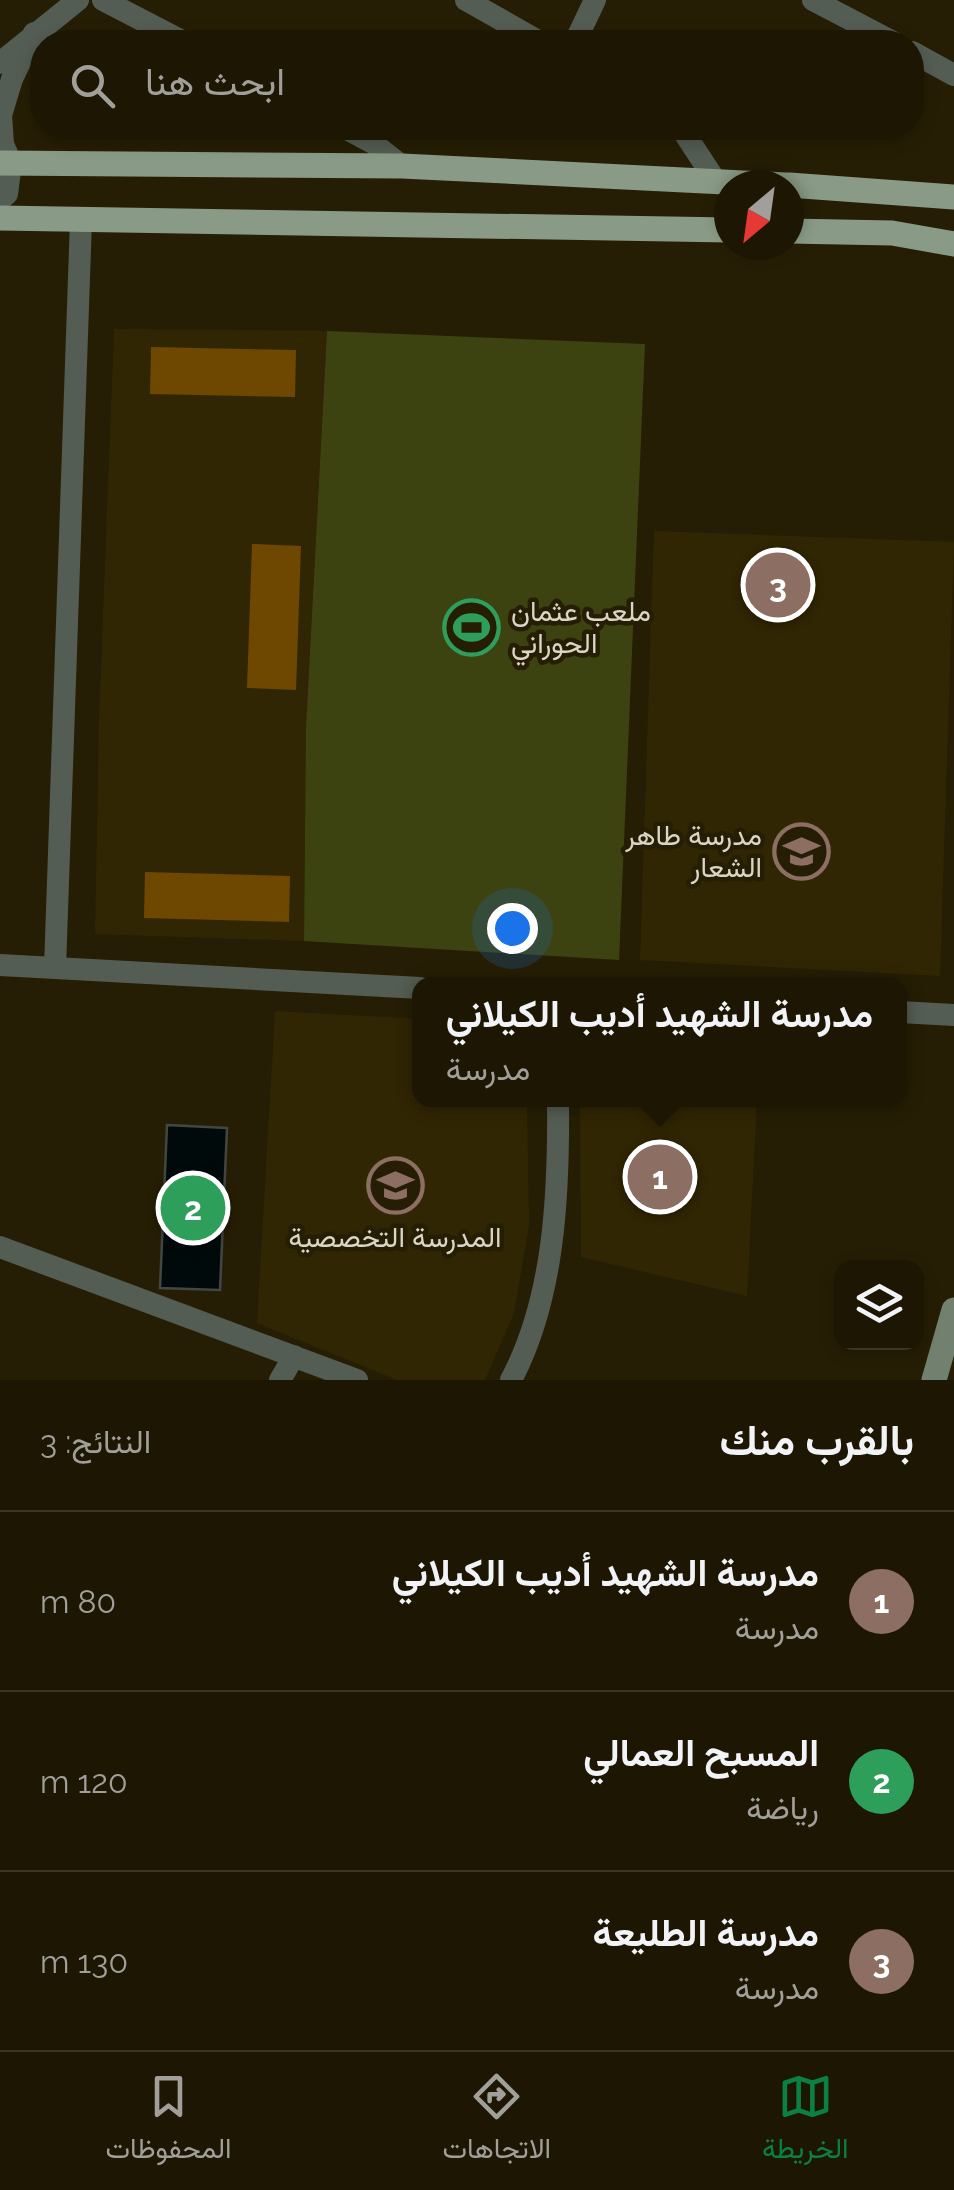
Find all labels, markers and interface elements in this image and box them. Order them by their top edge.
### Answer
search box [30,30,924,140]
icon: search [65,58,120,113]
text: ابحث هنا [145,59,285,104]
north arrow [714,170,804,260]
pin: 3 [746,548,810,622]
place label: ملعب عثمان الحوراني [511,595,651,666]
sports icon: ملعب عثمان الحوراني [442,597,502,657]
place label: مدرسة طاهر الشعار [624,819,762,885]
school or university icon: مدرسة طاهر الشعار [771,821,831,881]
your location [487,903,538,954]
popup [412,977,907,1107]
text: مدرسة الشهيد أديب الكيلاني [446,991,873,1036]
text: مدرسة [446,1050,530,1087]
pin: 1 [628,1140,692,1214]
school or university icon: المدرسة التخصصية [365,1156,425,1216]
pin: 2 [160,1170,226,1246]
place label: المدرسة التخصصية [288,1221,502,1255]
map controls [834,1260,924,1350]
button: layers [834,1260,924,1350]
text: بالقرب منك [720,1416,914,1465]
text: النتائج: 3 [40,1423,151,1460]
text: مدرسة الشهيد أديب الكيلاني [392,1550,819,1595]
text: 80 m [40,1583,116,1620]
text: 1 [874,1583,889,1620]
text: مدرسة [735,1609,819,1646]
text: المسبح العمالي [583,1730,819,1775]
text: 120 m [40,1763,128,1800]
text: 2 [872,1763,891,1800]
text: رياضة [746,1789,819,1826]
text: مدرسة الطليعة [593,1910,819,1955]
text: 130 m [40,1943,128,1980]
text: 3 [873,1943,890,1980]
text: مدرسة [735,1969,819,2006]
tab: المحفوظات [105,2069,232,2173]
tab: الاتجاهات [442,2069,551,2173]
tab: الخريطة [762,2069,849,2173]

